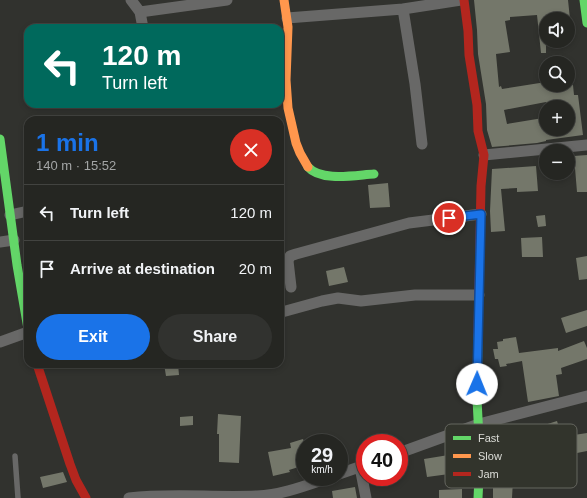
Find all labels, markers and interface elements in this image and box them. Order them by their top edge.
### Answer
map controls [539,12,575,180]
button: sound [539,12,575,48]
icon: left [36,40,88,92]
text: 120 m [102,40,181,71]
button: search [539,56,575,92]
text: Turn left [102,73,167,93]
button: + [539,100,575,136]
text: 1 min [36,129,99,156]
button: close [230,129,272,171]
button: − [539,144,575,180]
text: 140 m · 15:52 [36,158,116,173]
pin [432,201,466,235]
icon: left [36,202,58,224]
text: Turn left [70,204,129,221]
text: 120 m [230,204,272,221]
icon: arrive [438,207,460,229]
icon: arrive [36,258,58,280]
text: Arrive at destination [70,260,215,277]
text: 20 m [239,260,272,277]
button: Exit [36,314,150,360]
button: Share [158,314,272,360]
position arrow [456,363,498,405]
legend [445,424,577,488]
text: Fast [478,432,499,444]
speed limit sign: 40 [356,434,408,486]
text: 29 [311,444,333,466]
text: Slow [478,450,502,462]
text: km/h [311,464,333,475]
text: Jam [478,468,499,480]

